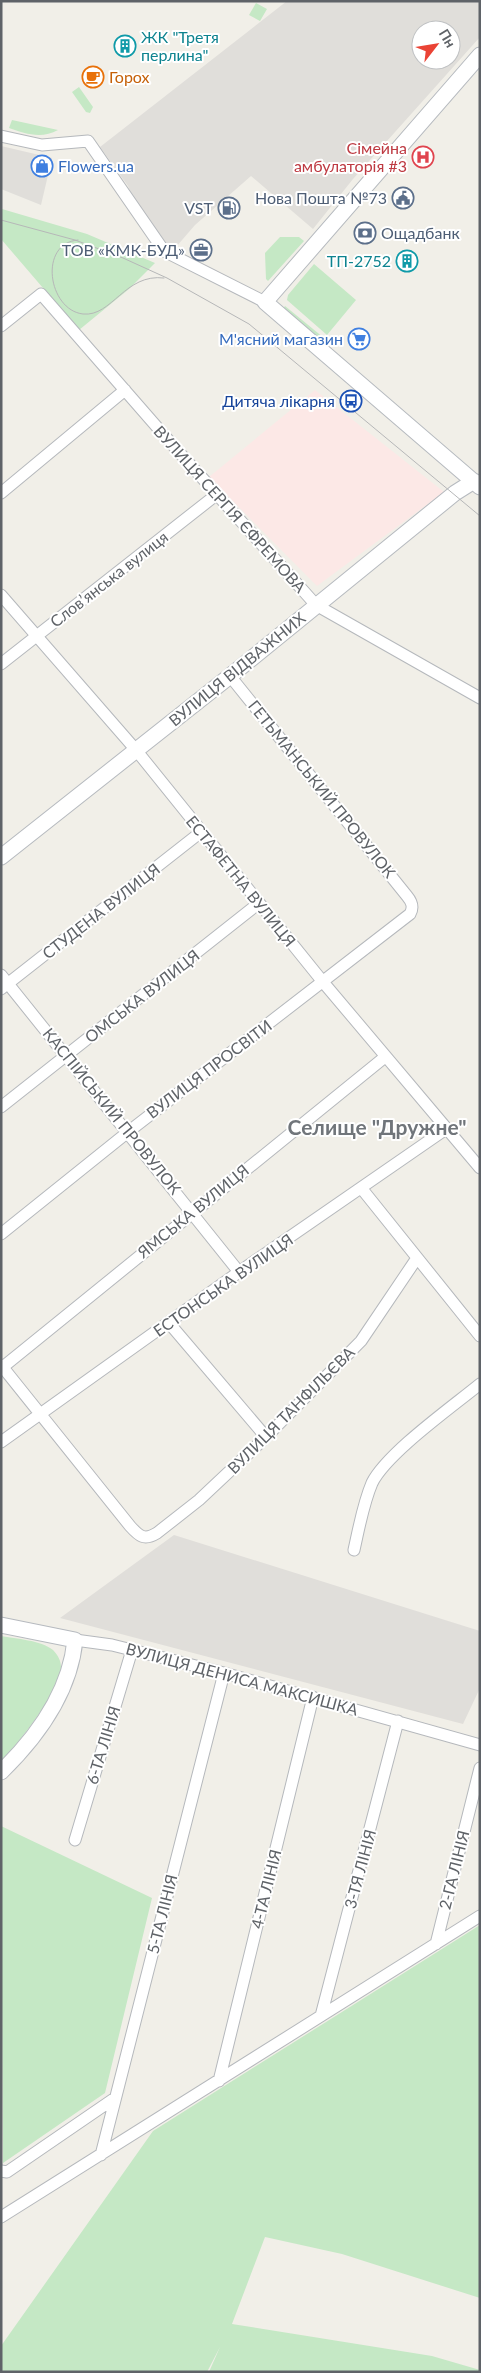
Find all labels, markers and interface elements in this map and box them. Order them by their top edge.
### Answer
north arrow [411,20,461,70]
text: Пн [436,26,460,50]
place label: ЖК "Третя перлина" [141,27,219,64]
building icon: ЖК "Третя перлина" [113,34,137,58]
cafe icon: Горох [81,65,105,89]
place label: Горох [109,67,150,86]
place label: Сімейна амбулаторія #3 [294,138,407,175]
hospital icon: Сімейна амбулаторія #3 [411,145,435,169]
shop icon: Flowers.ua [30,154,54,178]
place label: Flowers.ua [58,156,134,175]
public building icon: Нова Пошта №73 [391,186,415,210]
place label: Нова Пошта №73 [255,188,387,207]
fuel station icon: VST [217,196,241,220]
place label: VST [184,198,214,217]
bank icon: Ощадбанк [353,221,377,245]
place label: Ощадбанк [381,223,460,242]
office icon: ТОВ «КМК-БУД» [189,238,213,262]
place label: ТОВ «КМК-БУД» [62,240,185,259]
building icon: ТП-2752 [395,249,419,273]
place label: ТП-2752 [327,251,391,270]
supermarket icon: М'ясний магазин [347,327,371,351]
place label: М'ясний магазин [219,329,343,348]
bus stop icon: Дитяча лікарня [339,389,363,413]
place label: Дитяча лікарня [222,391,335,410]
street label: ВУЛИЦЯ СЕРГІЯ ЄФРЕМОВА [150,421,311,596]
street label: Словʼянська вулиця [46,527,171,631]
street label: ВУЛИЦЯ ВІДВАЖНИХ [165,607,309,730]
street label: ГЕТЬМАНСЬКИЙ ПРОВУЛОК [245,696,400,882]
street label: ЕСТАФЕТНА ВУЛИЦЯ [183,811,300,950]
street label: СТУДЕНА ВУЛИЦЯ [38,859,163,962]
street label: ОМСЬКА ВУЛИЦЯ [81,945,203,1046]
street label: ВУЛИЦЯ ПРОСВІТИ [142,1015,275,1122]
street label: КАСПІЙСЬКИЙ ПРОВУЛОК [39,1024,186,1198]
district label: Селище "Дружне" [287,1114,467,1139]
street label: ЯМСЬКА ВУЛИЦЯ [132,1160,252,1262]
street label: ЕСТОНСЬКА ВУЛИЦЯ [149,1229,296,1340]
street label: ВУЛИЦЯ ТАНФІЛЬЄВА [223,1342,358,1477]
street label: ВУЛИЦЯ ДЕНИСА МАКСИШКА [124,1638,360,1719]
street label: 6-ТА ЛІНІЯ [82,1703,123,1786]
street label: 3-ТЯ ЛІНІЯ [340,1827,379,1911]
street label: 2-ГА ЛІНІЯ [435,1828,472,1911]
street label: 4-ТА ЛІНІЯ [247,1847,285,1930]
street label: 5-ТА ЛІНІЯ [143,1872,181,1955]

